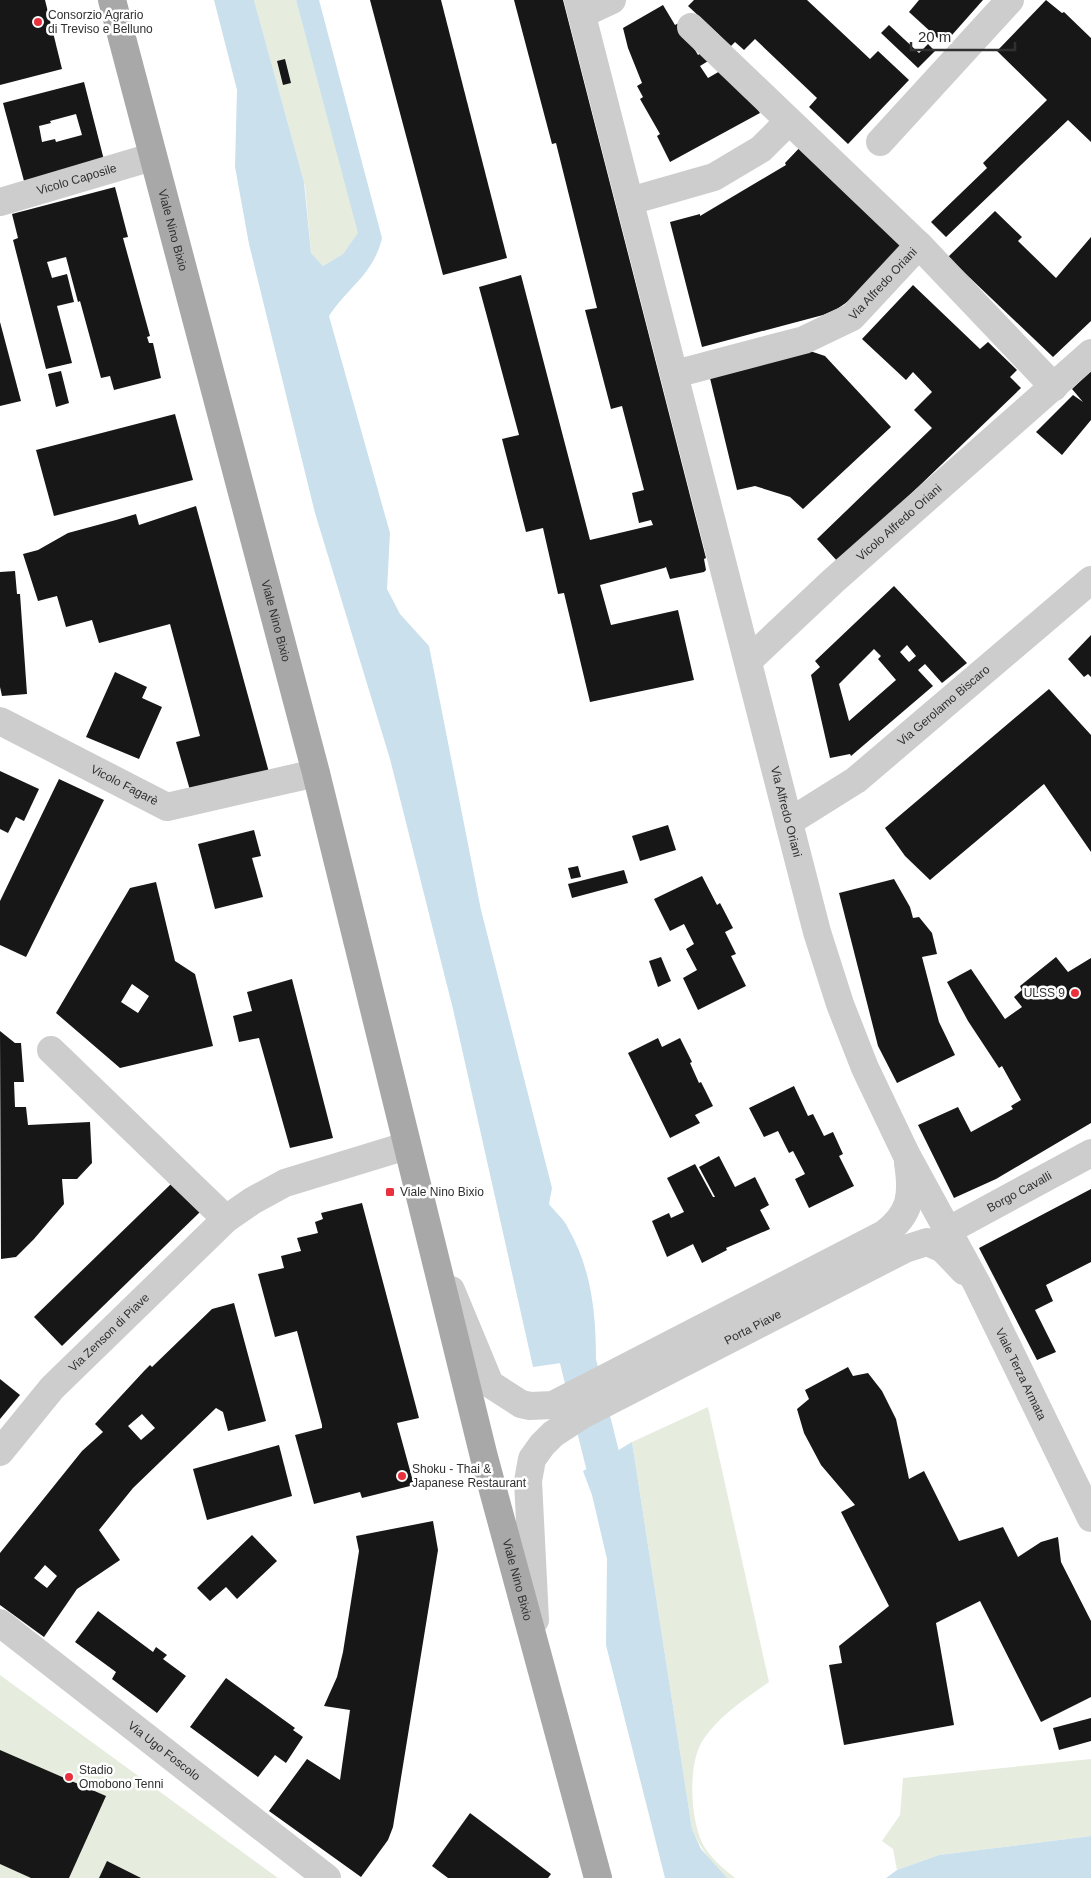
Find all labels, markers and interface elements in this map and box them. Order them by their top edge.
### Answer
place label: Consorzio Agrario di Treviso e Belluno [48,8,153,36]
marker: Consorzio Agrario di Treviso e Belluno [32,16,44,28]
scale bar [911,20,1015,52]
text: 20 m [918,28,951,45]
street label: Vicolo Caposile [35,161,119,198]
street label: Viale Nino Bixio [155,188,190,273]
street label: Via Alfredo Oriani [846,245,920,323]
street label: Vicolo Alfredo Oriani [854,481,945,564]
street label: Viale Nino Bixio [258,578,293,663]
street label: Via Gerolamo Biscaro [895,662,993,749]
street label: Vicolo Fagarè [88,762,161,808]
street label: Via Alfredo Oriani [768,765,805,859]
place label: ULSS 9 [1024,986,1065,1000]
marker: ULSS 9 [1069,987,1081,999]
street label: Borgo Cavalli [985,1169,1054,1215]
place label: Viale Nino Bixio [400,1185,484,1199]
marker: Viale Nino Bixio [384,1186,396,1198]
street label: Via Zenson di Piave [66,1290,152,1375]
street label: Porta Piave [722,1307,784,1348]
street label: Viale Terza Armata [993,1326,1049,1423]
place label: Shoku - Thai & Japanese Restaurant [412,1462,527,1490]
marker: Shoku - Thai & Japanese Restaurant [396,1470,408,1482]
street label: Viale Nino Bixio [500,1537,535,1622]
street label: Via Ugo Foscolo [125,1718,203,1784]
place label: Stadio Omobono Tenni [79,1763,164,1791]
marker: Stadio Omobono Tenni [63,1771,75,1783]

